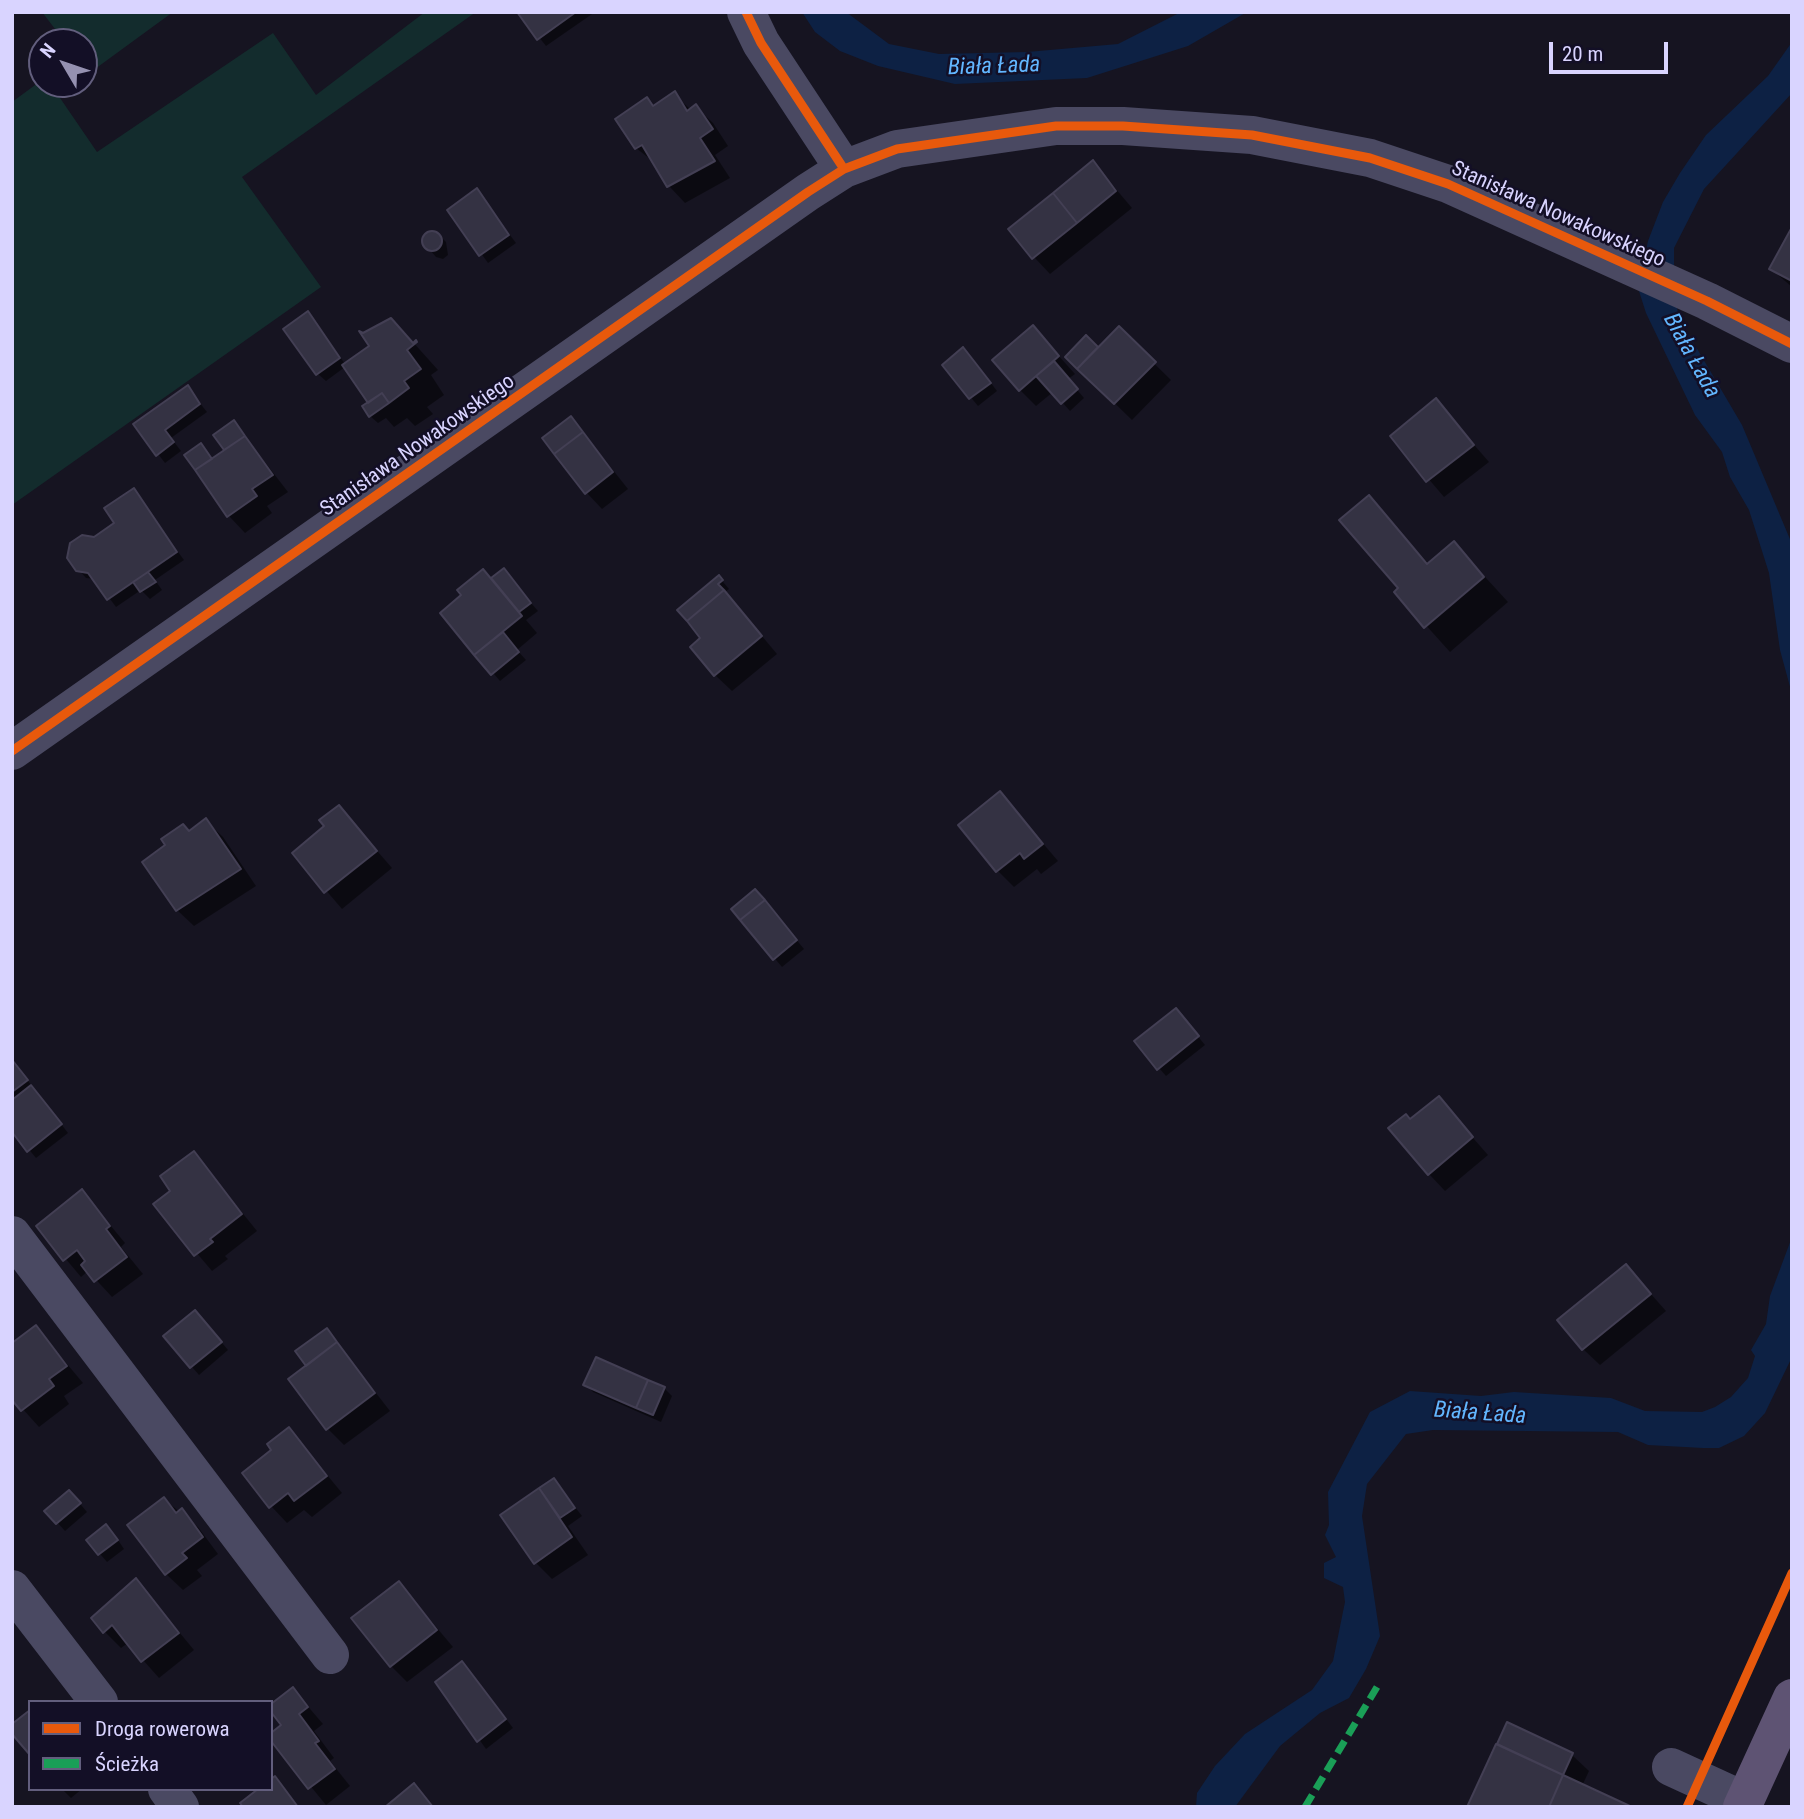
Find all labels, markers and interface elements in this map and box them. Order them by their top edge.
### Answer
north arrow [28,28,98,98]
scale bar [1552,28,1671,72]
text: N [35,39,60,62]
text: 20 m [1562,42,1603,66]
water label: Biała Łada [947,52,1041,82]
street label: Stanisława Nowakowskiego [1447,156,1669,274]
water label: Biała Łada [1656,309,1726,403]
street label: Stanisława Nowakowskiego [316,369,520,523]
water label: Biała Łada [1433,1397,1527,1431]
legend [28,1700,273,1791]
text: Droga rowerowa [95,1717,230,1741]
text: Ścieżka [95,1752,159,1776]

